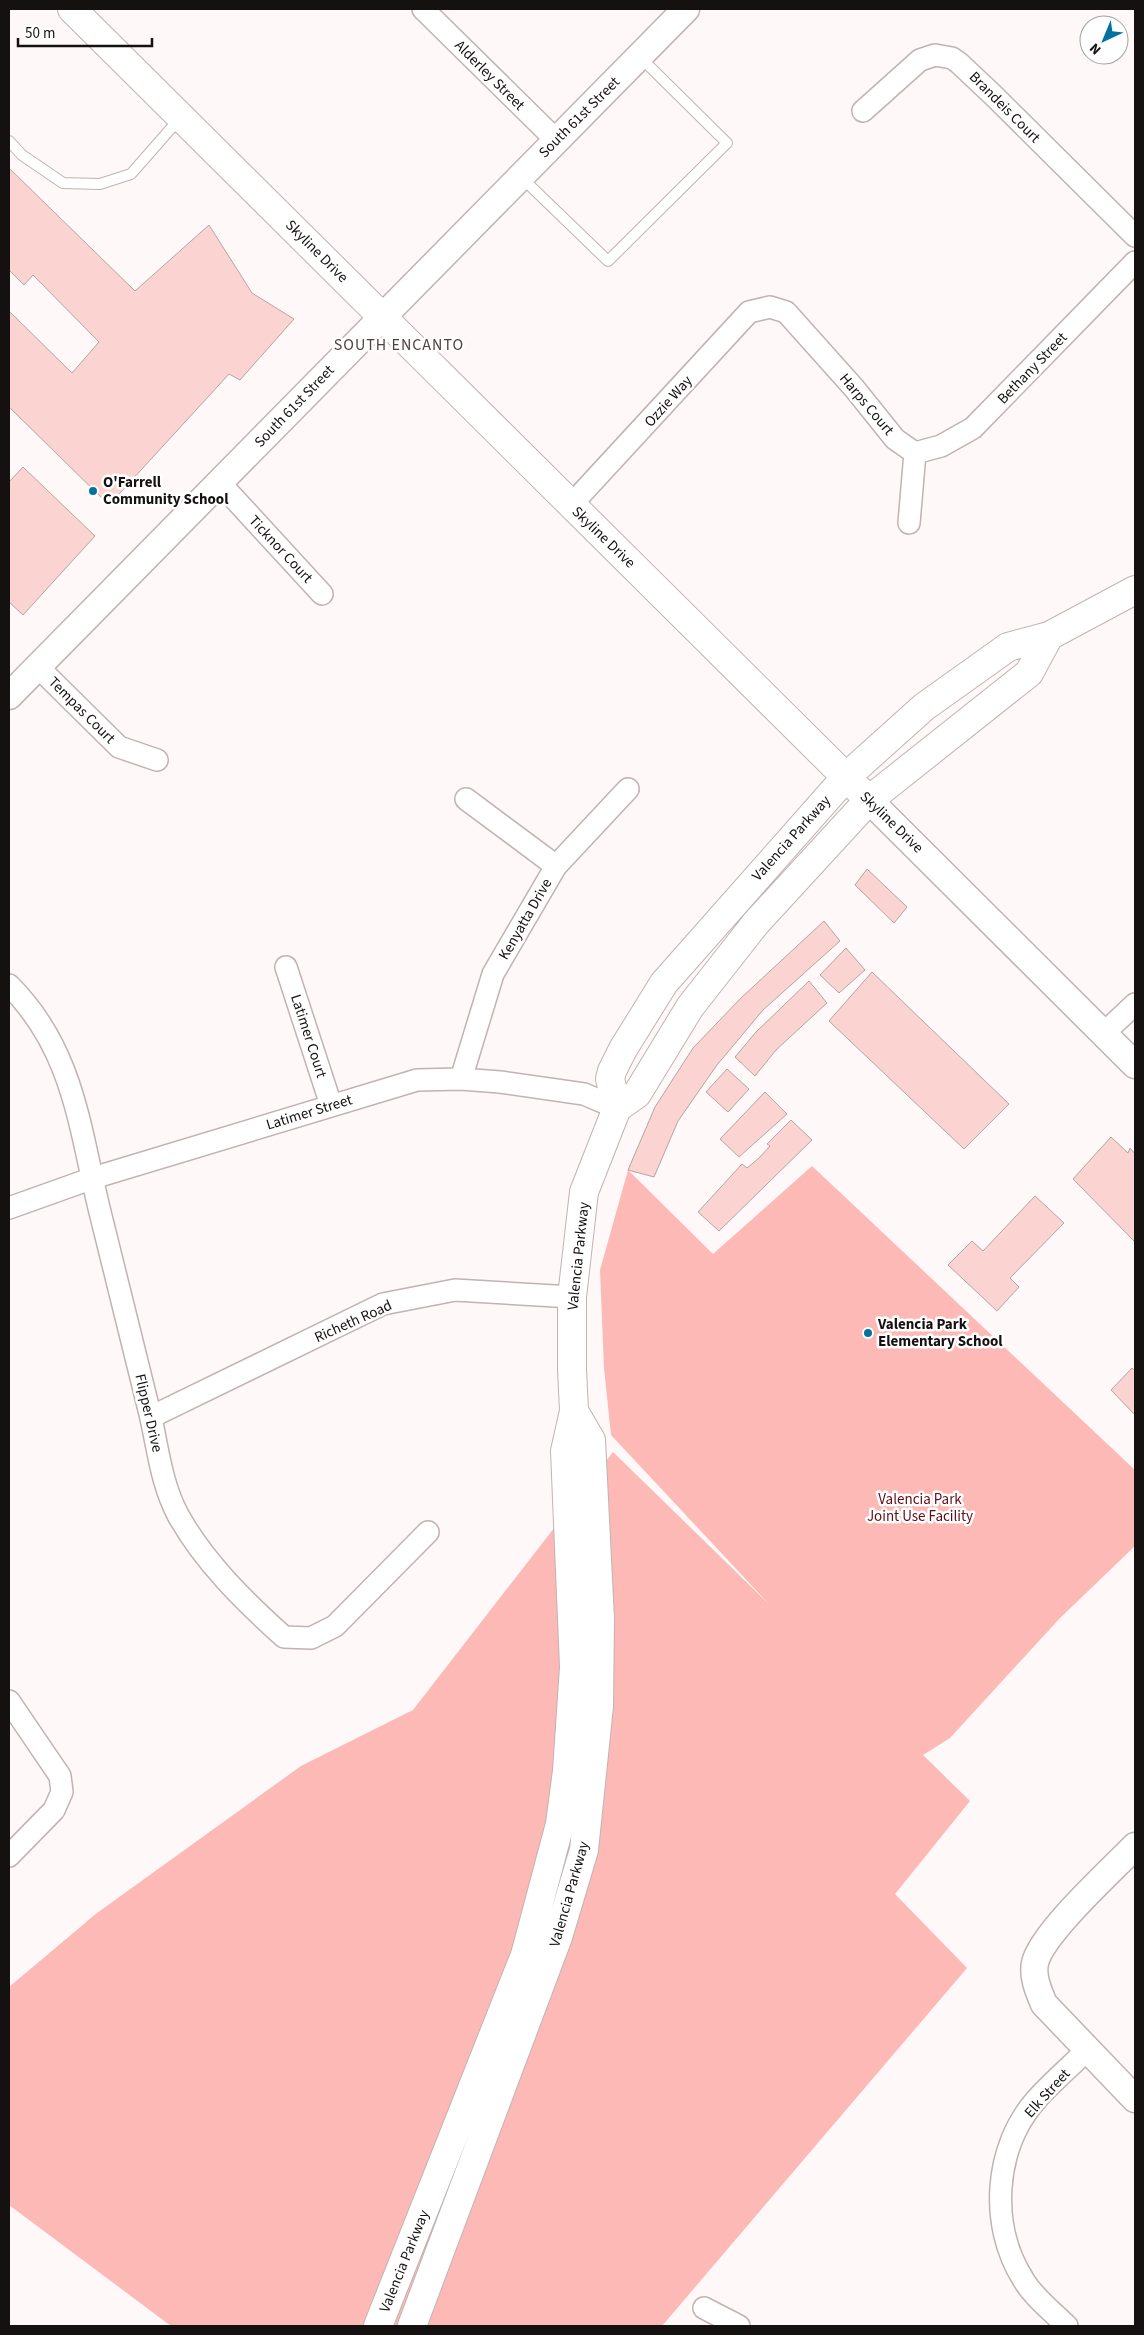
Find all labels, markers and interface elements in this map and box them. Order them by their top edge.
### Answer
scale bar [18,15,151,47]
north arrow [1079,15,1129,65]
text: 50 m [25,23,55,44]
street label: Alderley Street [450,35,530,115]
text: N [1085,38,1106,59]
street label: Brandeis Court [964,67,1045,148]
street label: South 61st Street [534,72,625,163]
street label: Skyline Drive [281,215,353,287]
street label: Bethany Street [993,328,1072,409]
district label: SOUTH ENCANTO [334,334,464,356]
street label: South 61st Street [250,361,339,452]
street label: Harps Court [834,369,899,440]
street label: Ozzie Way [640,371,697,432]
place label: O'Farrell Community School [103,472,229,510]
marker: O'Farrell Community School [87,485,99,497]
street label: Skyline Drive [567,502,640,573]
street label: Ticknor Court [244,511,318,588]
street label: Tempas Court [43,672,120,749]
street label: Skyline Drive [855,787,928,858]
street label: Valencia Parkway [747,791,836,886]
street label: Kenyatta Drive [494,875,557,964]
street label: Latimer Court [285,992,332,1081]
street label: Latimer Street [263,1089,355,1136]
street label: Valencia Parkway [562,1201,595,1311]
street label: Richeth Road [311,1295,395,1348]
place label: Valencia Park Elementary School [877,1314,1003,1352]
marker: Valencia Park Elementary School [862,1327,874,1339]
street label: Flipper Drive [129,1372,168,1454]
park label: Valencia Park Joint Use Facility [867,1489,973,1527]
street label: Valencia Parkway [544,1839,595,1949]
street label: Elk Street [1020,2064,1075,2123]
street label: Valencia Parkway [374,2207,435,2316]

